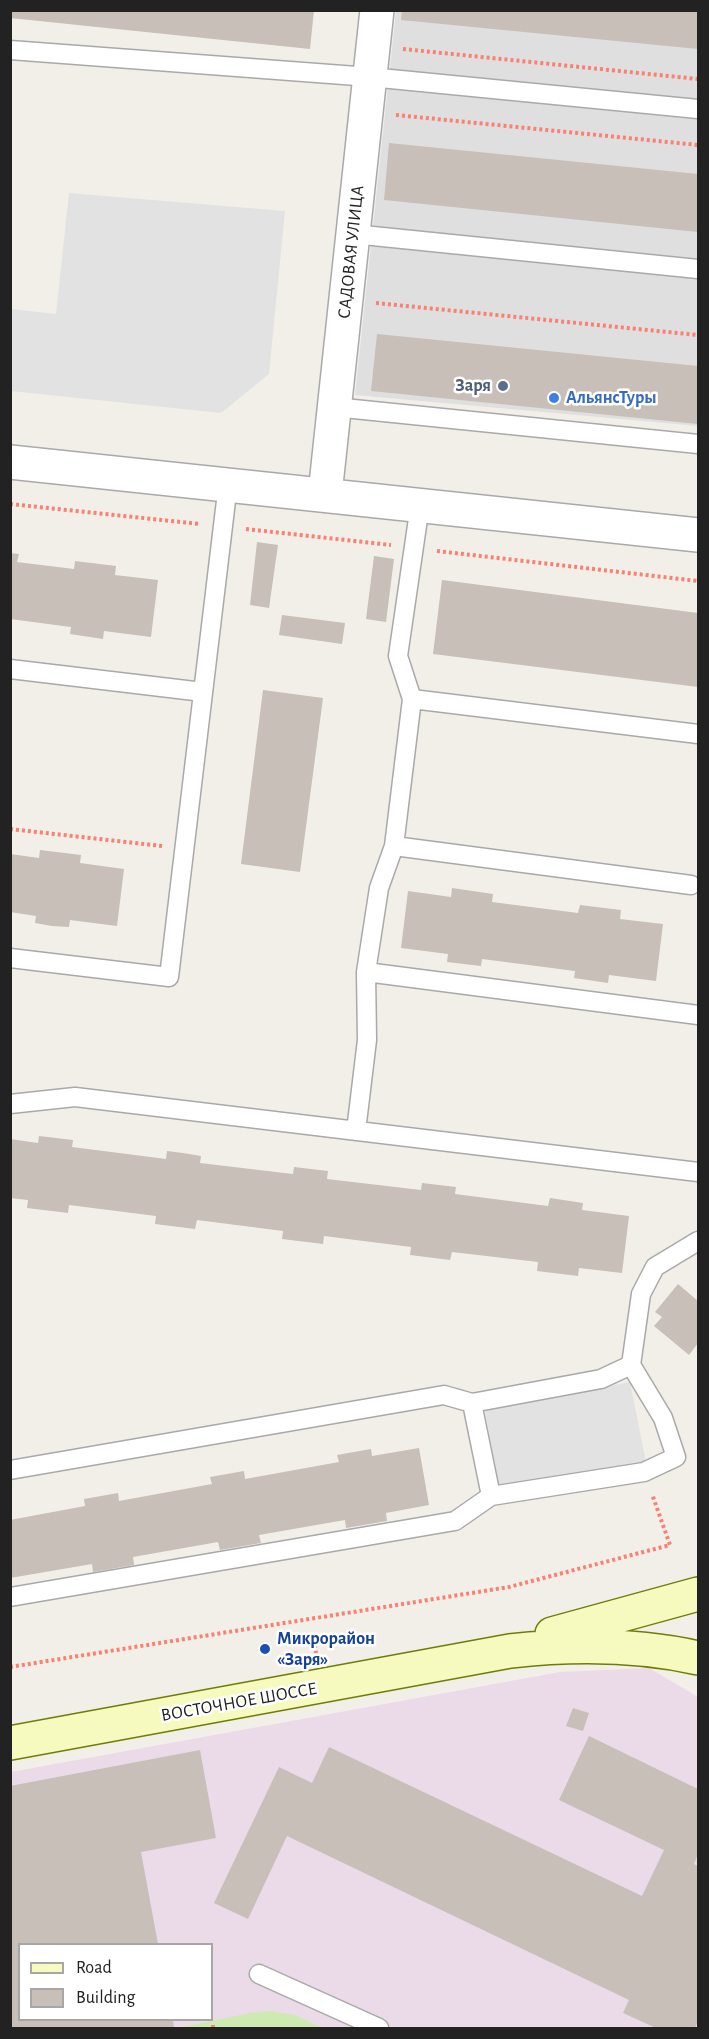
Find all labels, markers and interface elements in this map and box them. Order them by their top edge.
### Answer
street label: САДОВАЯ УЛИЦА [333,184,369,320]
place label: Заря [455,375,491,397]
marker: Заря [496,379,510,393]
place label: АльянсТуры [566,387,657,409]
marker: АльянсТуры [547,391,561,405]
place label: Микрорайон «Заря» [277,1628,375,1670]
marker: Микрорайон «Заря» [258,1642,272,1656]
street label: ВОСТОЧНОЕ ШОССЕ [159,1678,319,1726]
legend [18,1943,213,2021]
text: Road [76,1959,112,1977]
text: Building [76,1989,135,2007]

